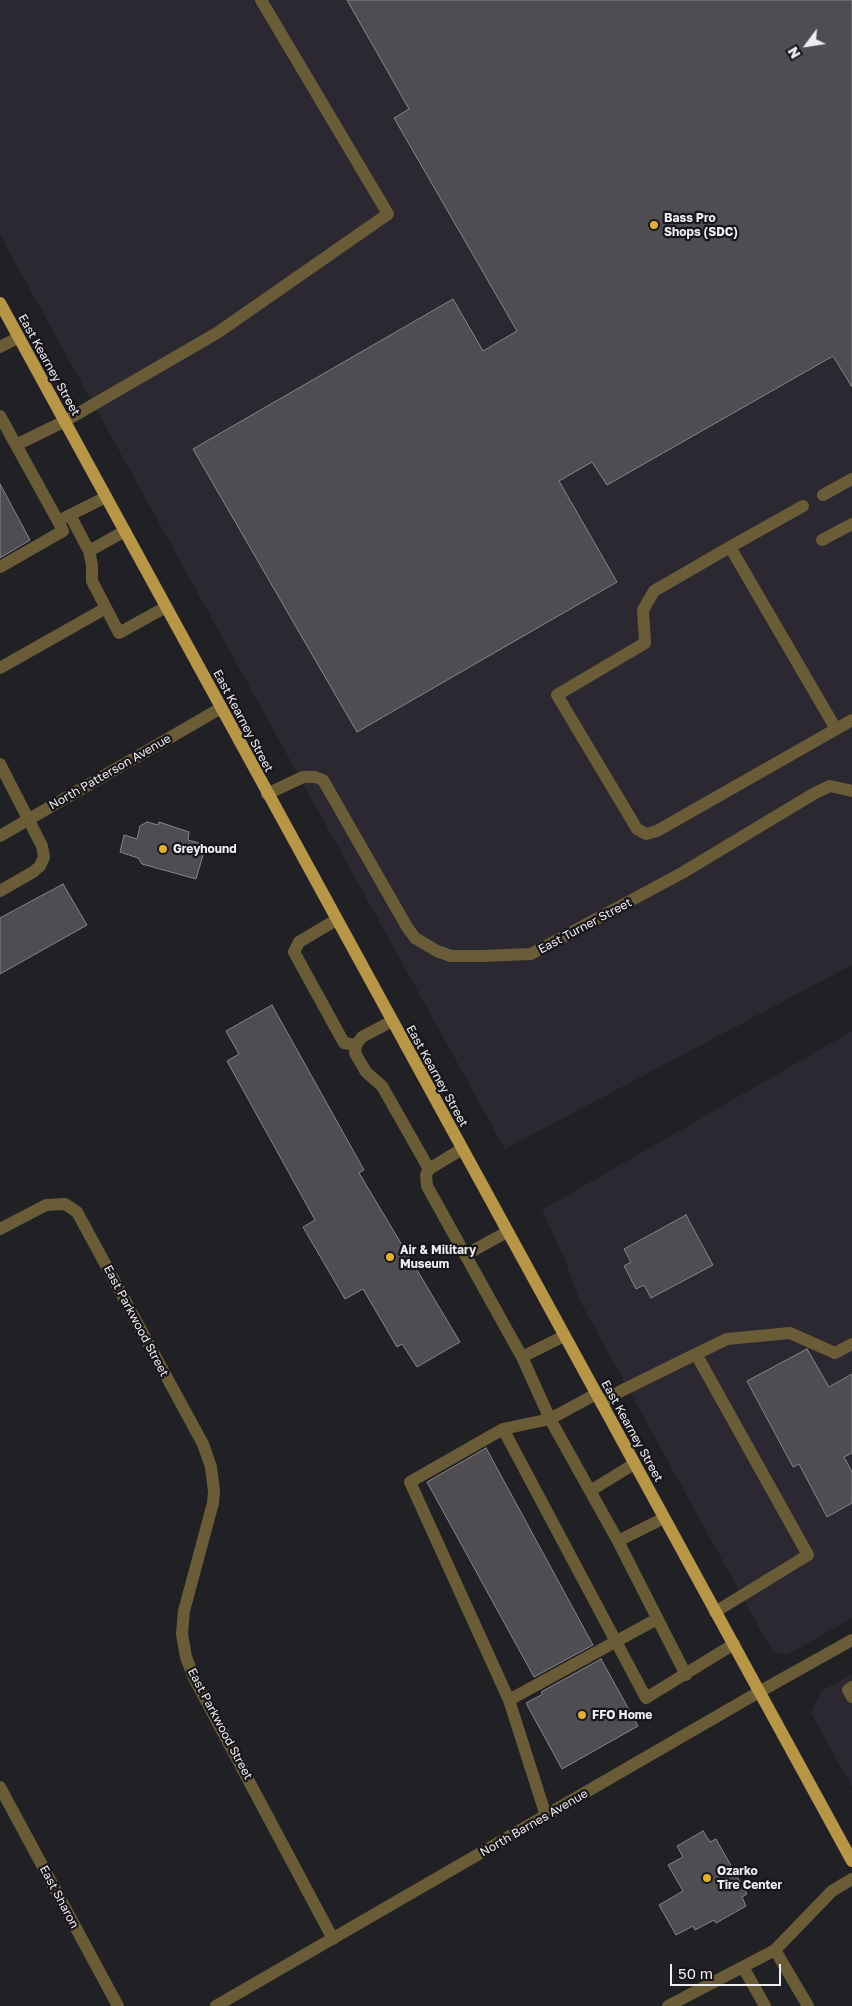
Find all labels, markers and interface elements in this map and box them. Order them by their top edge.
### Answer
north arrow [782,20,832,70]
text: N [784,44,804,62]
place label: Bass Pro Shops (SDC) [664,211,738,239]
marker: Bass Pro Shops (SDC) [648,219,660,231]
street label: East Kearney Street [15,312,83,418]
street label: East Kearney Street [210,667,276,775]
street label: North Patterson Avenue [47,731,173,813]
place label: Greyhound [173,842,237,856]
marker: Greyhound [157,843,169,855]
street label: East Turner Street [536,895,634,957]
street label: East Kearney Street [403,1023,471,1129]
place label: Air & Military Museum [400,1243,476,1271]
marker: Air & Military Museum [384,1251,396,1263]
street label: East Parkwood Street [101,1263,171,1379]
street label: East Kearney Street [598,1378,666,1484]
street label: East Parkwood Street [185,1666,255,1782]
place label: FFO Home [592,1708,652,1722]
marker: FFO Home [576,1709,588,1721]
street label: North Barnes Avenue [478,1786,590,1860]
street label: East Sharon [36,1863,82,1931]
place label: Ozarko Tire Center [717,1864,782,1892]
marker: Ozarko Tire Center [701,1872,713,1884]
scale bar [672,1954,783,1986]
text: 50 m [678,1964,713,1982]

